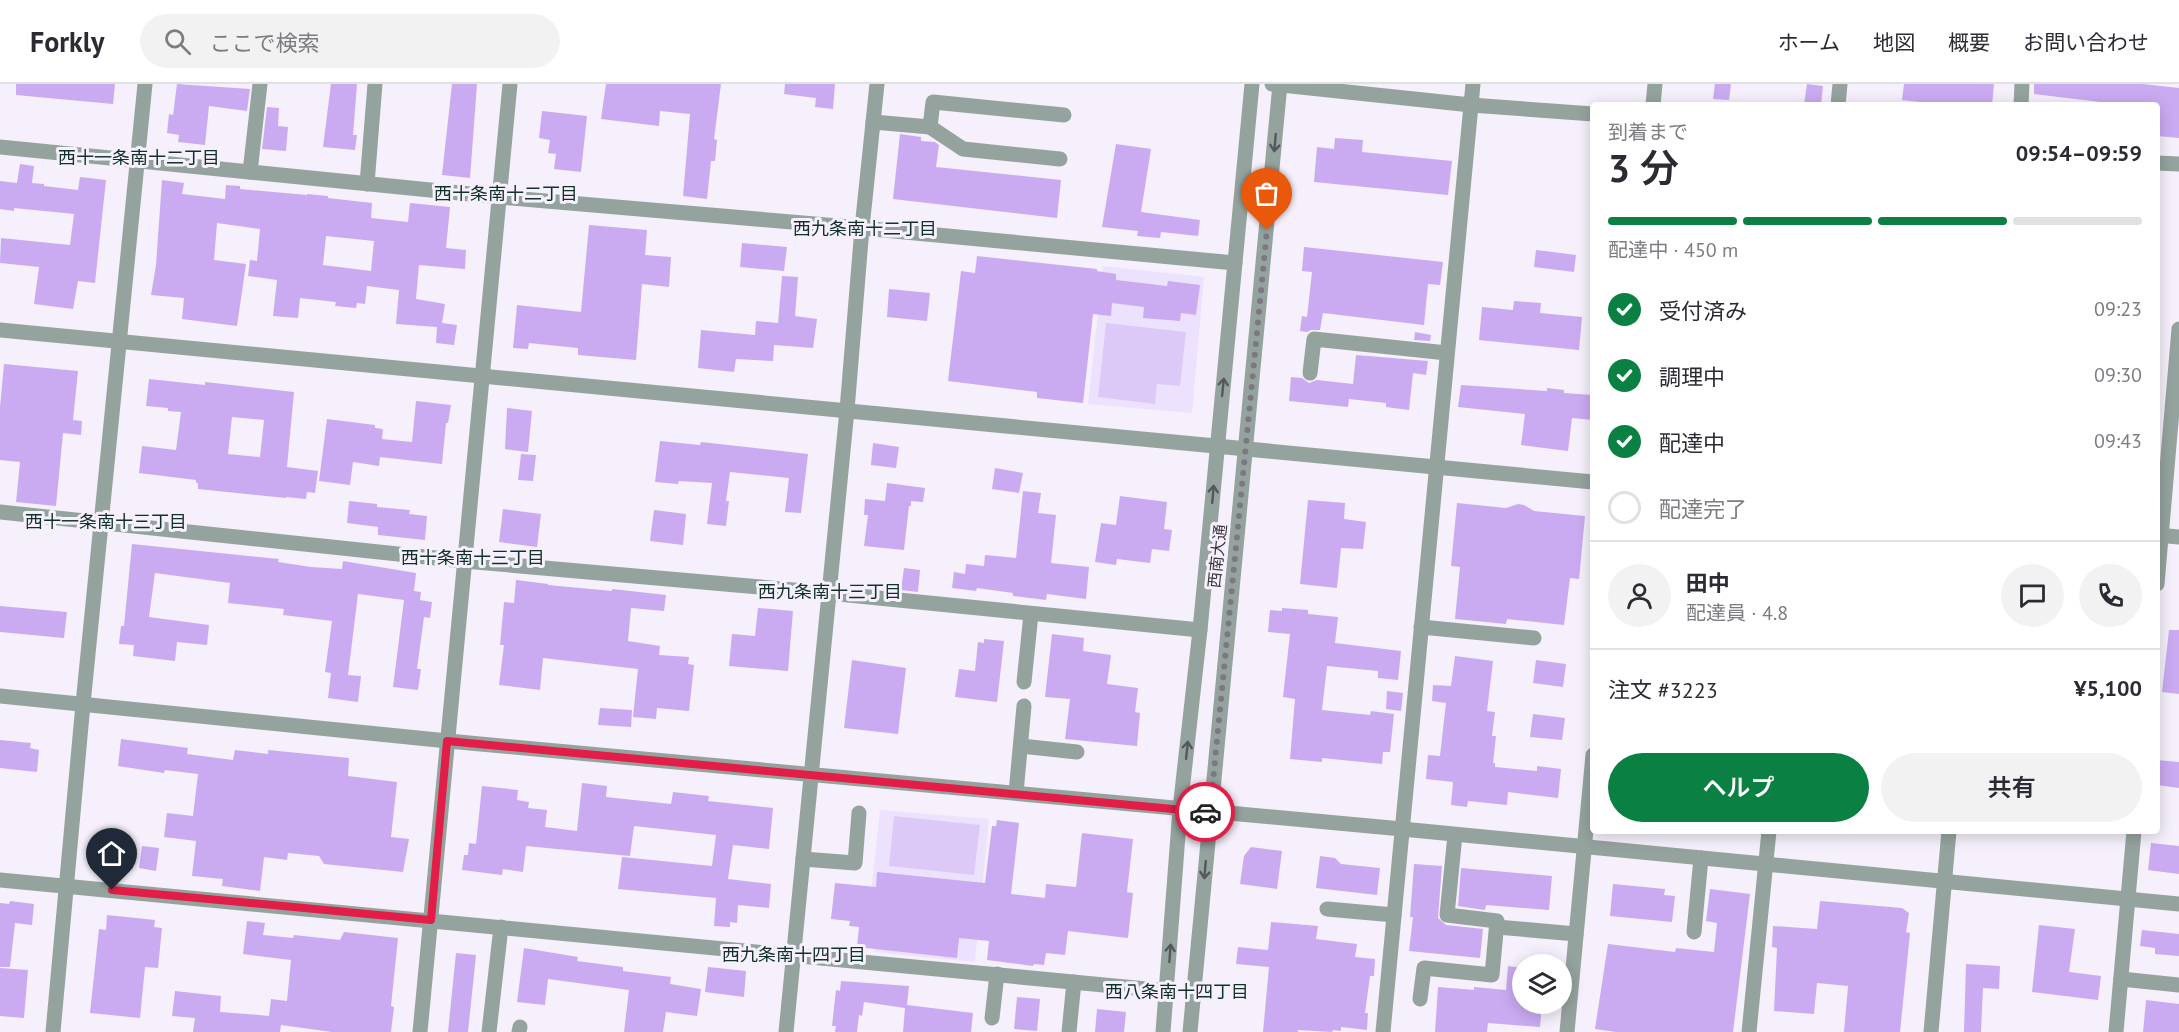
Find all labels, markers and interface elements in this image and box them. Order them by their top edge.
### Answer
search box [140,14,560,68]
text: Forkly [30,23,104,60]
icon: search [161,25,194,58]
text: ここで検索 [209,29,319,57]
text: ホーム [1778,29,1840,56]
text: 地図 [1873,29,1915,56]
text: 概要 [1948,29,1990,56]
text: お問い合わせ [2023,29,2149,56]
text: 到着まで [1608,119,1688,145]
one-way arrow [1269,133,1280,152]
text: 09:54–09:59 [2016,139,2142,167]
text: 3 分 [1608,142,1679,193]
district label: 西十一条南十二丁目 [58,146,220,169]
pin [1241,168,1292,230]
icon: bag [1250,177,1283,210]
district label: 西十条南十二丁目 [434,182,578,205]
district label: 西九条南十二丁目 [793,217,937,240]
text: 配達中 · 450 m [1608,237,1738,263]
icon: check [1608,293,1641,326]
text: 09:23 [2094,296,2142,322]
text: 受付済み [1659,297,1747,325]
icon: check [1608,359,1641,392]
text: 09:30 [2094,362,2142,388]
text: 調理中 [1659,363,1725,391]
one-way arrow [1218,378,1229,398]
icon: check [1608,425,1641,458]
text: 09:43 [2094,428,2142,454]
text: 配達中 [1659,429,1725,457]
one-way arrow [1208,484,1219,504]
text: 配達完了 [1659,495,1747,523]
district label: 西十一条南十三丁目 [25,510,187,533]
street label: 西南大通 [1204,523,1230,589]
district label: 西十条南十三丁目 [401,546,545,569]
button: person [1608,564,1671,627]
button: chat [2001,564,2064,627]
button: phone [2079,564,2142,627]
text: 田中 [1686,569,1730,597]
district label: 西九条南十三丁目 [758,580,902,603]
text: 配達員 · 4.8 [1686,600,1788,626]
text: ¥5,100 [2074,674,2142,702]
text: 注文 #3223 [1608,676,1718,704]
one-way arrow [1182,741,1193,761]
button: ヘルプ [1608,753,1869,822]
button: 共有 [1881,753,2142,822]
courier [1175,782,1235,842]
icon: car [1189,796,1222,829]
pin [86,828,137,890]
icon: home [95,837,128,870]
one-way arrow [1199,860,1210,880]
district label: 西九条南十四丁目 [722,943,866,966]
one-way arrow [1165,943,1176,963]
map controls [1512,954,1572,1014]
button: layers [1512,954,1572,1014]
district label: 西八条南十四丁目 [1105,980,1249,1003]

